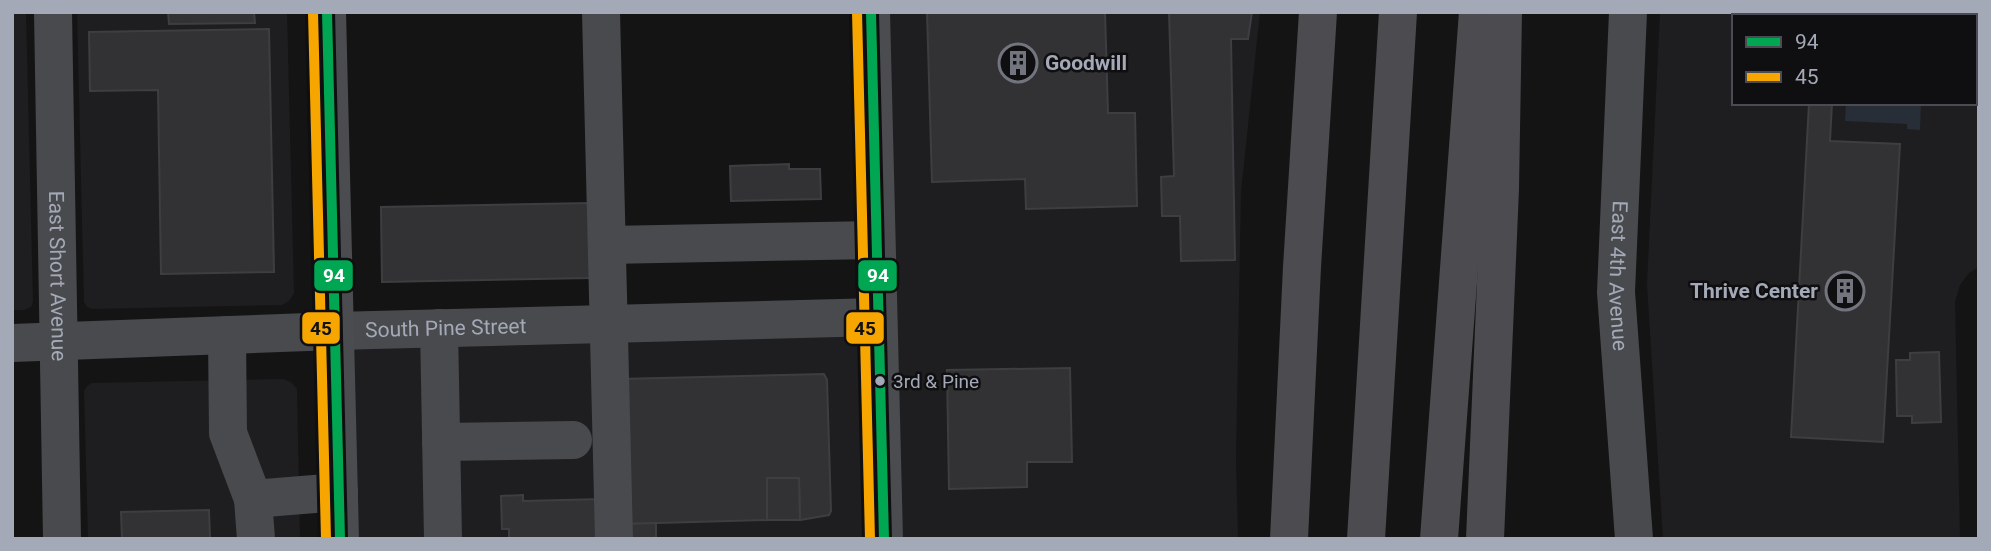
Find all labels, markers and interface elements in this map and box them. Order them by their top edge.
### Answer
legend [1732,14,1977,105]
text: 94 [1795,30,1819,54]
building icon: Goodwill [997,42,1039,84]
place label: Goodwill [1045,51,1127,75]
text: 45 [1795,65,1819,89]
street label: East Short Avenue [44,190,71,362]
street label: East 4th Avenue [1604,200,1632,352]
line badge: 94 [313,259,354,292]
line badge: 94 [857,259,898,292]
text: 94 [323,264,345,287]
text: 94 [867,264,889,287]
building icon: Thrive Center [1824,270,1866,312]
place label: Thrive Center [1690,279,1818,303]
line badge: 45 [301,311,341,345]
line badge: 45 [845,311,885,345]
street label: South Pine Street [365,314,527,342]
text: 45 [310,317,332,340]
text: 45 [854,317,876,340]
place label: 3rd & Pine [893,370,979,393]
marker: 3rd & Pine [873,374,887,388]

